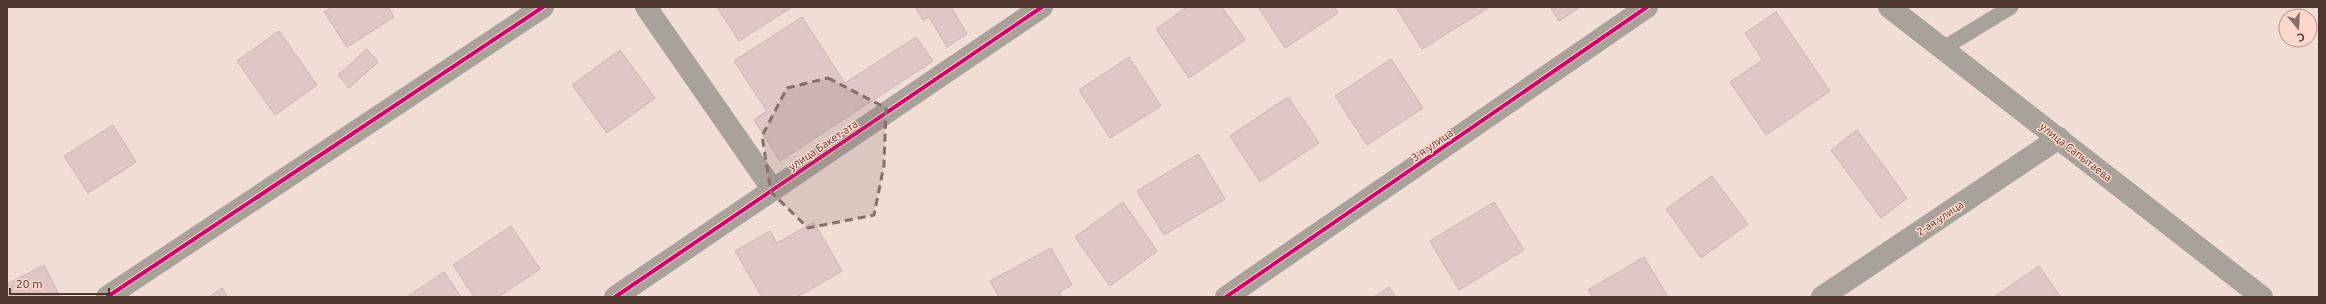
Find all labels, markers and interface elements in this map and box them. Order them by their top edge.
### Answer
north arrow [2278,8,2318,48]
text: С [2296,31,2306,44]
street label: улица Бакет-ата [786,117,860,173]
street label: улица Сапытаева [2038,120,2114,184]
street label: 3-я улица [1409,126,1455,164]
street label: 2-ая улица [1914,198,1966,238]
scale bar [10,270,109,296]
text: 20 m [16,277,43,290]

